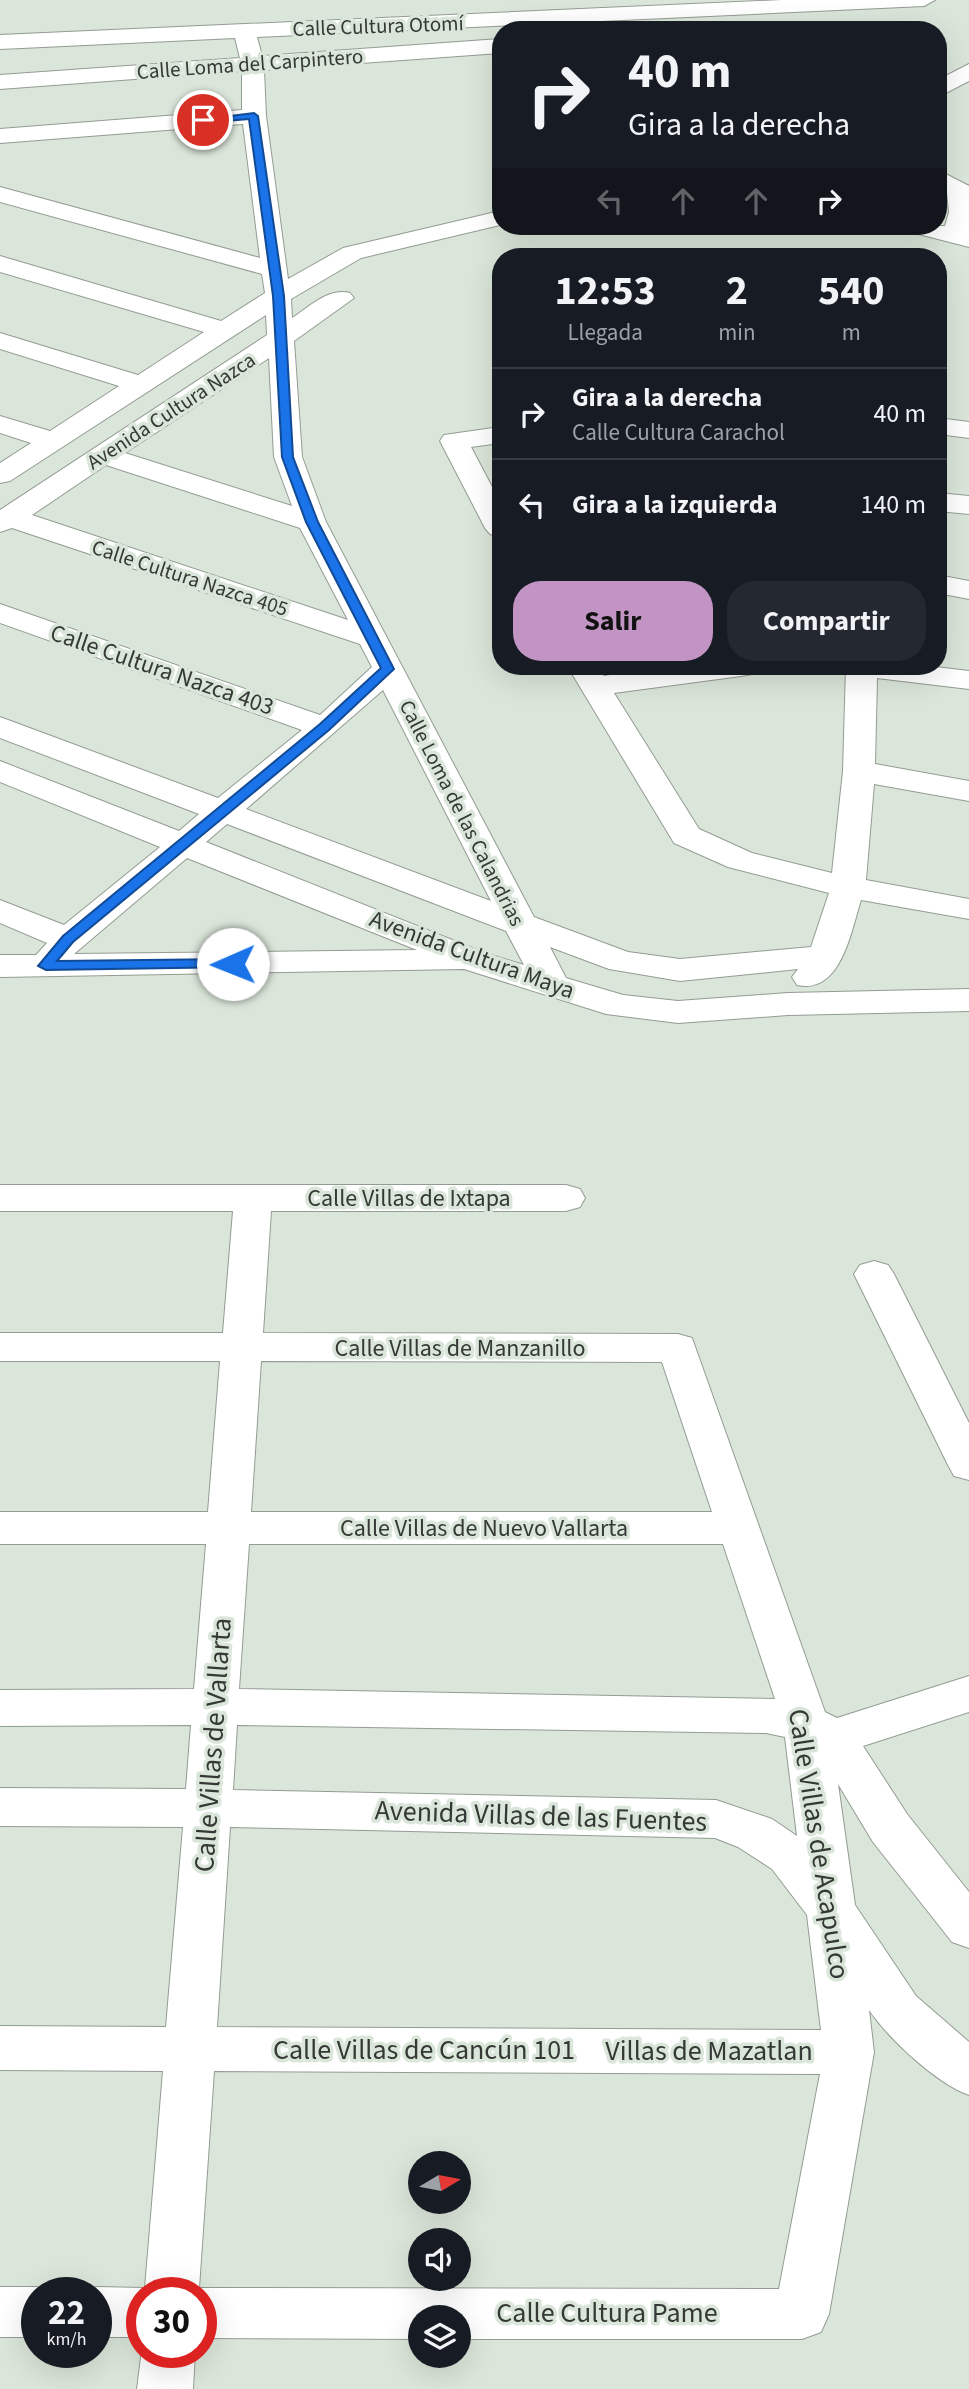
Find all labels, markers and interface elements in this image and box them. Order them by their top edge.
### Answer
street label: Calle Cultura Otomí [292,8,465,44]
text: 40 m [628,37,732,107]
street label: Calle Loma del Carpintero [136,41,364,87]
icon: right [513,49,604,140]
pin [173,90,233,150]
icon: arrive [184,101,222,139]
text: Gira a la derecha [628,102,850,148]
icon: left [591,182,629,220]
icon: ahead [664,182,702,220]
icon: ahead [737,182,775,220]
icon: right [810,182,848,220]
text: 12:53 [554,261,656,321]
text: 2 [726,261,748,321]
text: 540 [818,261,885,321]
text: Llegada [567,316,643,349]
text: min [718,316,756,349]
text: m [842,316,861,349]
street label: Avenida Cultura Nazca [81,345,261,477]
text: Gira a la derecha [572,379,762,416]
icon: right [513,395,551,433]
text: 40 m [873,395,926,432]
text: Calle Cultura Carachol [572,416,785,449]
icon: left [513,486,551,524]
text: Gira a la izquierda [572,486,777,523]
text: 140 m [860,486,926,523]
street label: Calle Cultura Nazca 405 [88,532,292,624]
button: Salir [513,581,713,661]
button: Compartir [727,581,926,661]
street label: Calle Cultura Nazca 403 [46,615,278,725]
street label: Calle Loma de las Calandrias [392,695,532,931]
street label: Avenida Cultura Maya [365,902,579,1008]
position arrow [196,927,270,1001]
street label: Calle Villas de Ixtapa [307,1181,511,1216]
street label: Calle Villas de Manzanillo [335,1331,585,1366]
street label: Calle Villas de Nuevo Vallarta [340,1511,628,1546]
street label: Calle Villas de Vallarta [184,1616,242,1874]
street label: Calle Villas de Acapulco [778,1706,860,1982]
street label: Avenida Villas de las Fuentes [374,1790,708,1842]
street label: Calle Villas de Cancún 101 [273,2030,575,2070]
street label: Villas de Mazatlan [605,2031,813,2071]
north arrow [408,2151,471,2214]
map controls [408,2151,471,2368]
button: sound [408,2228,471,2291]
speed limit sign: 30 [126,2277,217,2368]
text: 22 [48,2288,85,2338]
street label: Calle Cultura Pame [496,2293,718,2333]
button: layers [408,2305,471,2368]
text: km/h [47,2327,86,2352]

